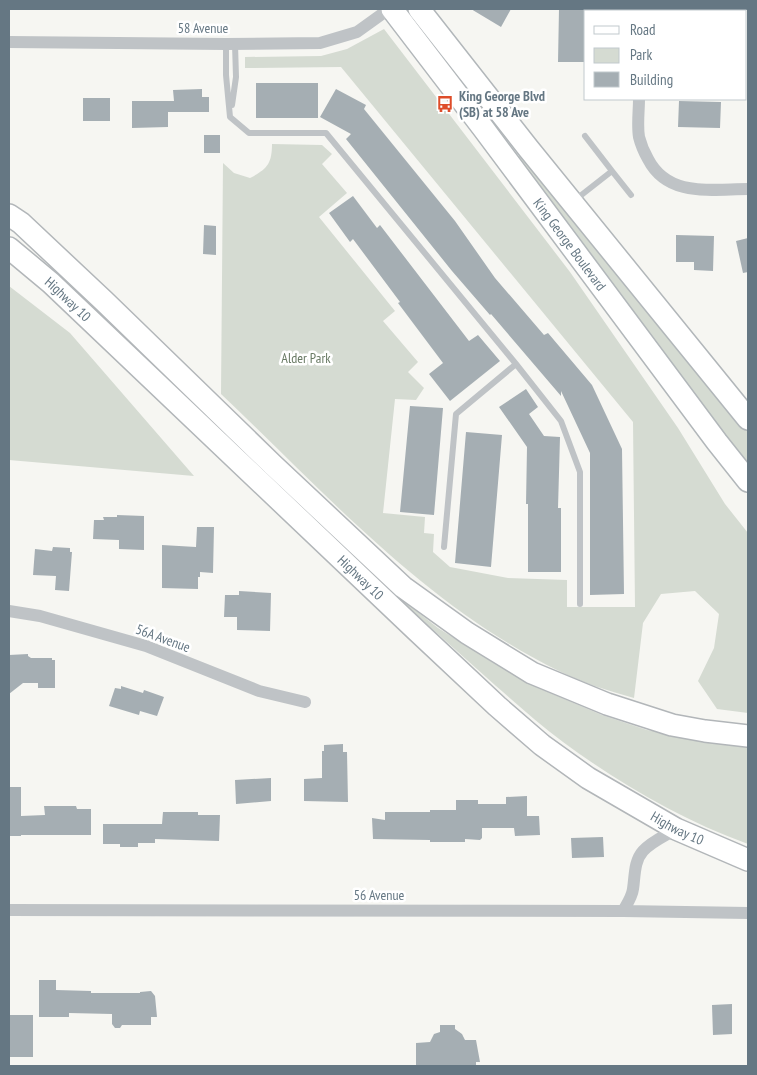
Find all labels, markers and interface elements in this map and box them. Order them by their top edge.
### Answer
legend [584,10,747,100]
street label: 58 Avenue [178,19,229,37]
text: Road [630,20,656,39]
text: Park [630,45,652,64]
text: Building [630,70,673,89]
place label: King George Blvd (SB) at 58 Ave [459,87,545,121]
bus stop icon: King George Blvd (SB) at 58 Ave [435,94,455,114]
street label: King George Boulevard [529,195,610,294]
street label: Highway 10 [41,273,95,325]
park label: Alder Park [281,349,331,367]
street label: Highway 10 [334,551,388,604]
street label: 56A Avenue [133,620,193,656]
street label: Highway 10 [647,807,706,849]
street label: 56 Avenue [354,886,405,904]

